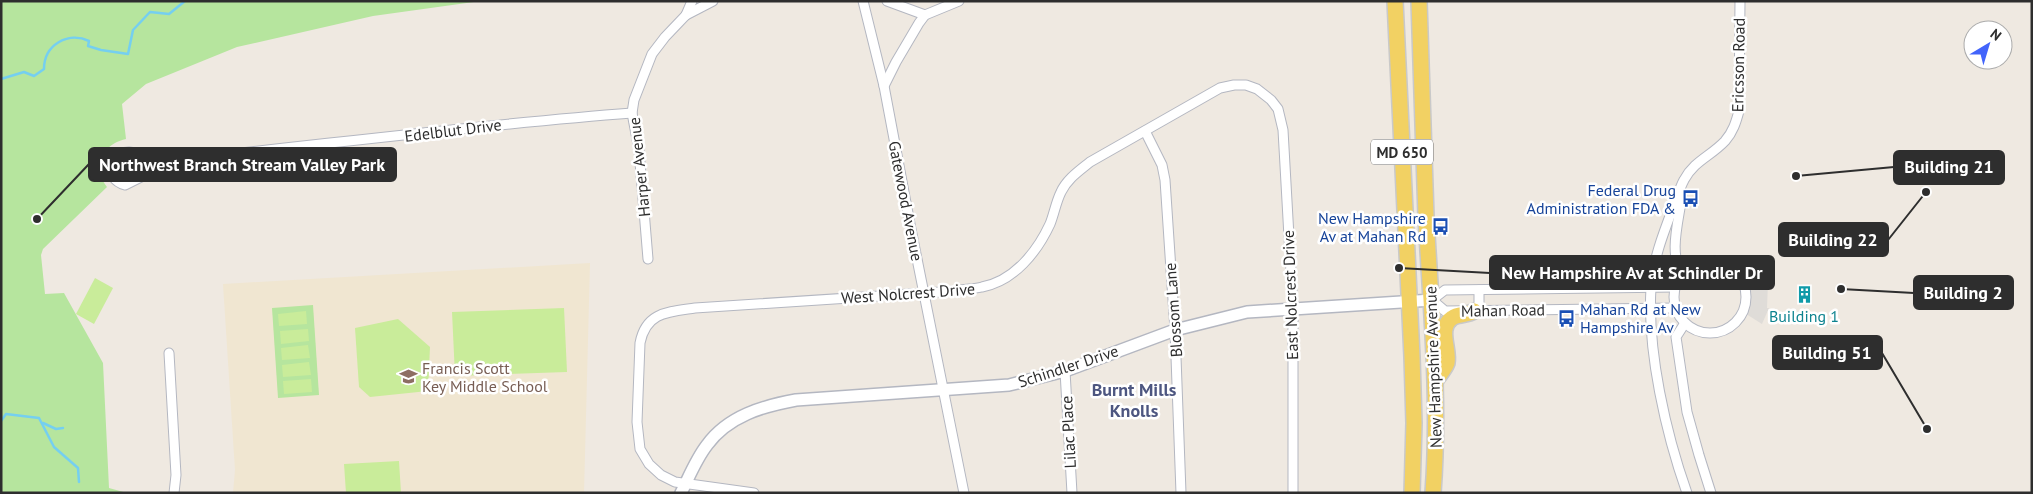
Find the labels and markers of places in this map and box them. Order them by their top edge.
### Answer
callout: Northwest Branch Stream Valley Park [89,148,396,181]
callout: Building 21 [1894,151,2004,184]
place label: Federal Drug Administration FDA & [1527,180,1676,218]
bus stop icon: Federal Drug Administration FDA & [1680,189,1700,209]
place label: New Hampshire Av at Mahan Rd [1318,208,1426,246]
bus stop icon: New Hampshire Av at Mahan Rd [1430,217,1450,237]
callout: Building 22 [1779,223,1888,256]
callout: New Hampshire Av at Schindler Dr [1490,256,1774,289]
callout: Building 2 [1914,276,2013,309]
building icon: Building 1 [1794,284,1814,304]
place label: Mahan Rd at New Hampshire Av [1580,299,1701,337]
place label: Building 1 [1769,306,1839,326]
bus stop icon: Mahan Rd at New Hampshire Av [1556,308,1576,328]
callout: Building 51 [1773,336,1882,369]
place label: Francis Scott Key Middle School [422,358,548,396]
school or university icon: Francis Scott Key Middle School [398,367,418,387]

